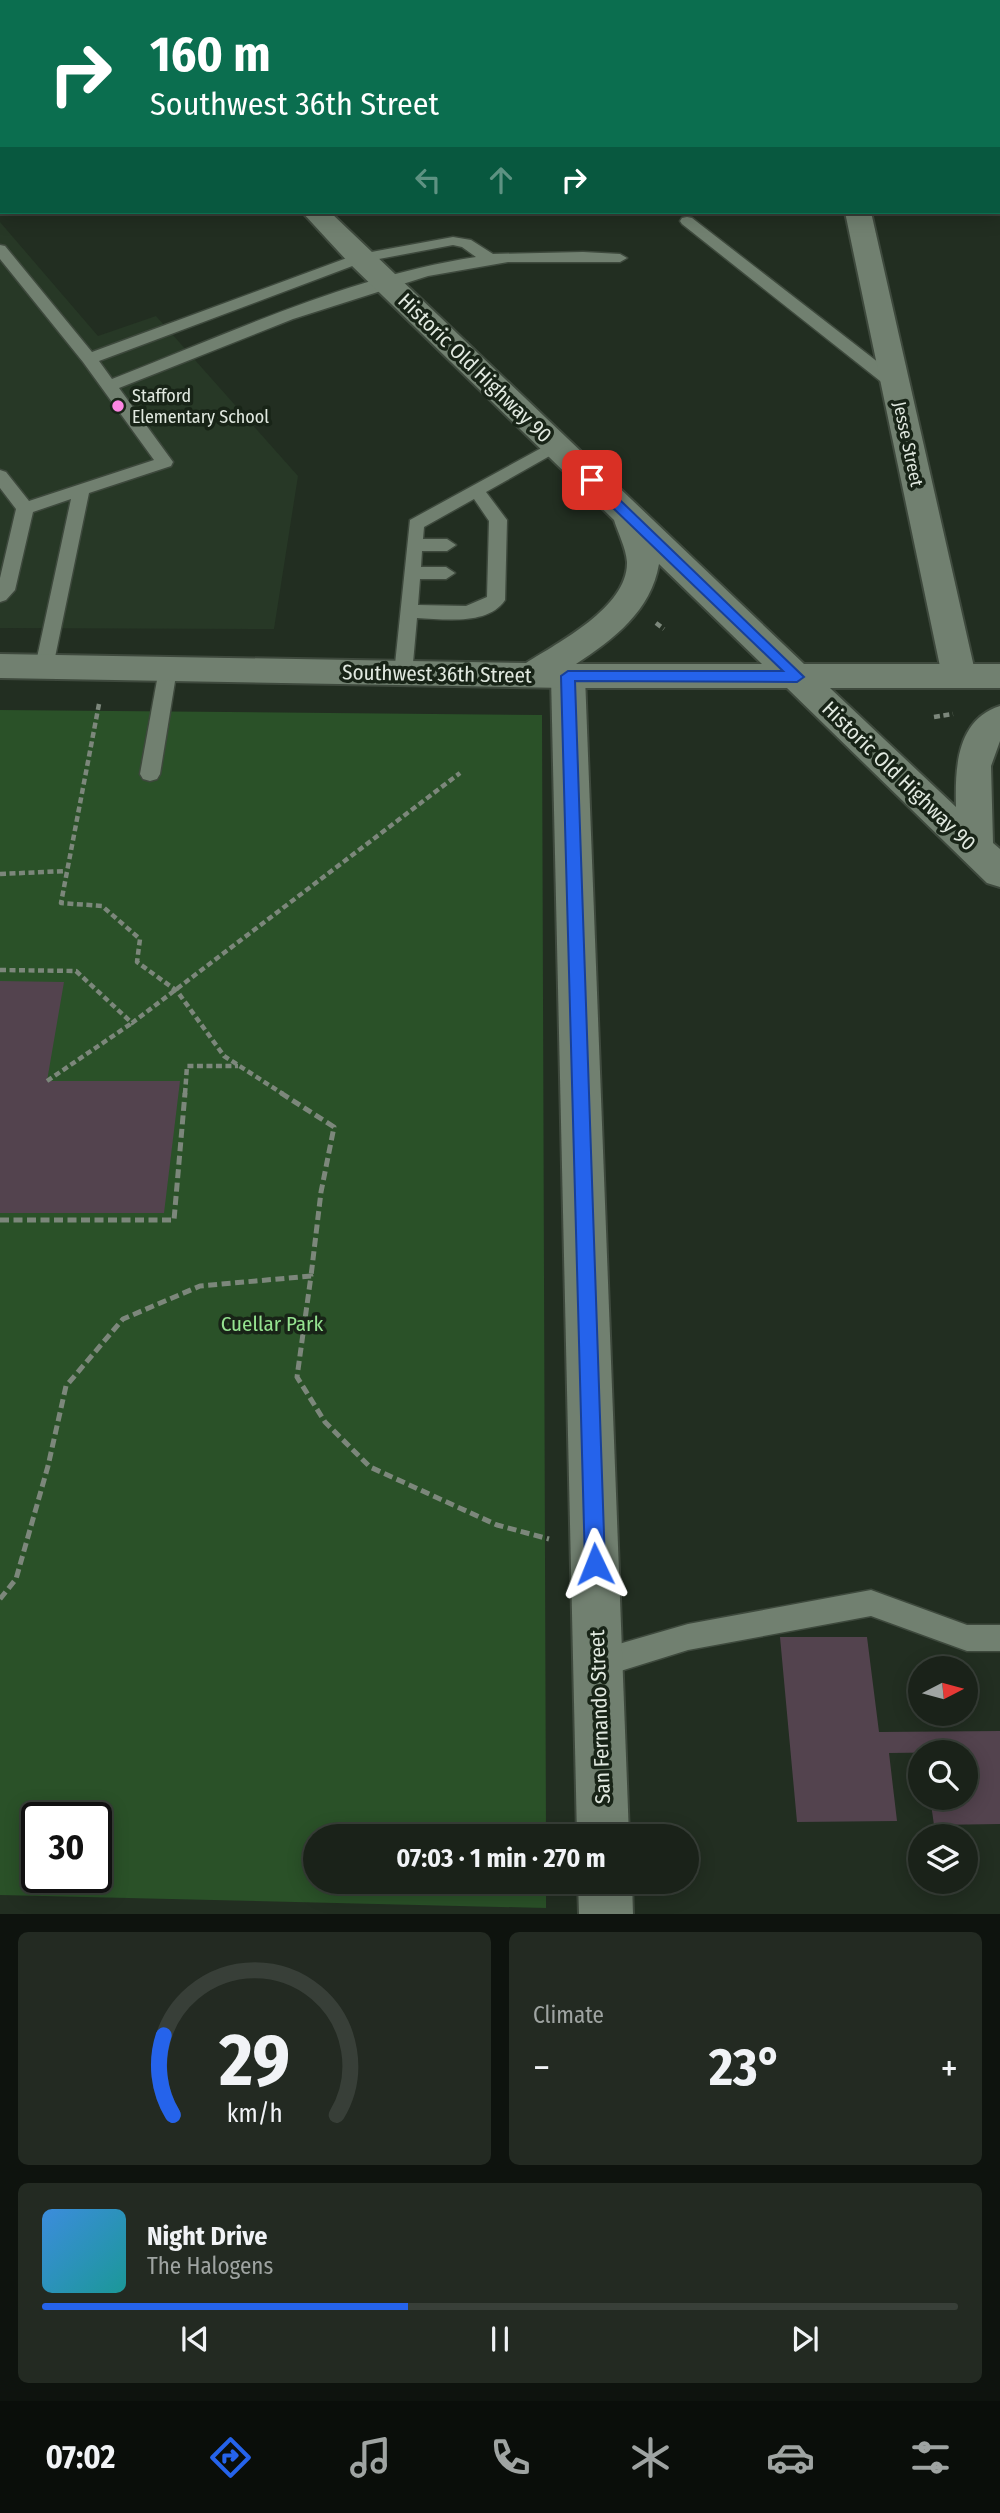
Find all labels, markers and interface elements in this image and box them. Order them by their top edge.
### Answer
text: 160 m [150,25,271,84]
icon: right [35,28,126,119]
text: Southwest 36th Street [150,85,439,123]
icon: left [409,161,447,199]
icon: ahead [482,161,520,199]
icon: right [555,161,593,199]
street label: Historic Old Highway 90 [393,288,557,448]
place label: Stafford Elementary School [132,385,269,428]
marker: Stafford Elementary School [110,398,126,414]
street label: Jesse Street [888,399,928,489]
pin [562,450,622,510]
icon: arrive [573,461,611,499]
street label: Southwest 36th Street [342,659,532,689]
street label: Historic Old Highway 90 [817,696,981,856]
park label: Cuellar Park [221,1311,323,1337]
position arrow [558,1527,632,1601]
street label: San Fernando Street [584,1629,616,1804]
north arrow [908,1656,978,1726]
map controls [908,1656,978,1894]
button: search [908,1740,978,1810]
speed limit sign: 30 [21,1802,112,1893]
button: layers [908,1824,978,1894]
text: 07:03 · 1 min · 270 m [396,1843,606,1874]
text: Climate [533,2001,604,2029]
text: 29 [218,2017,290,2104]
text: 23° [709,2036,782,2099]
text: − [533,2045,550,2091]
text: + [941,2045,958,2091]
text: km/h [227,2098,282,2128]
text: Night Drive [147,2221,267,2252]
text: The Halogens [147,2252,273,2280]
icon: previous [176,2320,214,2358]
icon: pause [481,2320,519,2358]
icon: next [786,2320,824,2358]
icon: directions [206,2433,255,2482]
icon: music [346,2433,395,2482]
icon: phone [486,2433,535,2482]
icon: climate [626,2433,675,2482]
icon: car [766,2433,815,2482]
icon: filters [906,2433,955,2482]
text: 07:02 [45,2438,115,2476]

